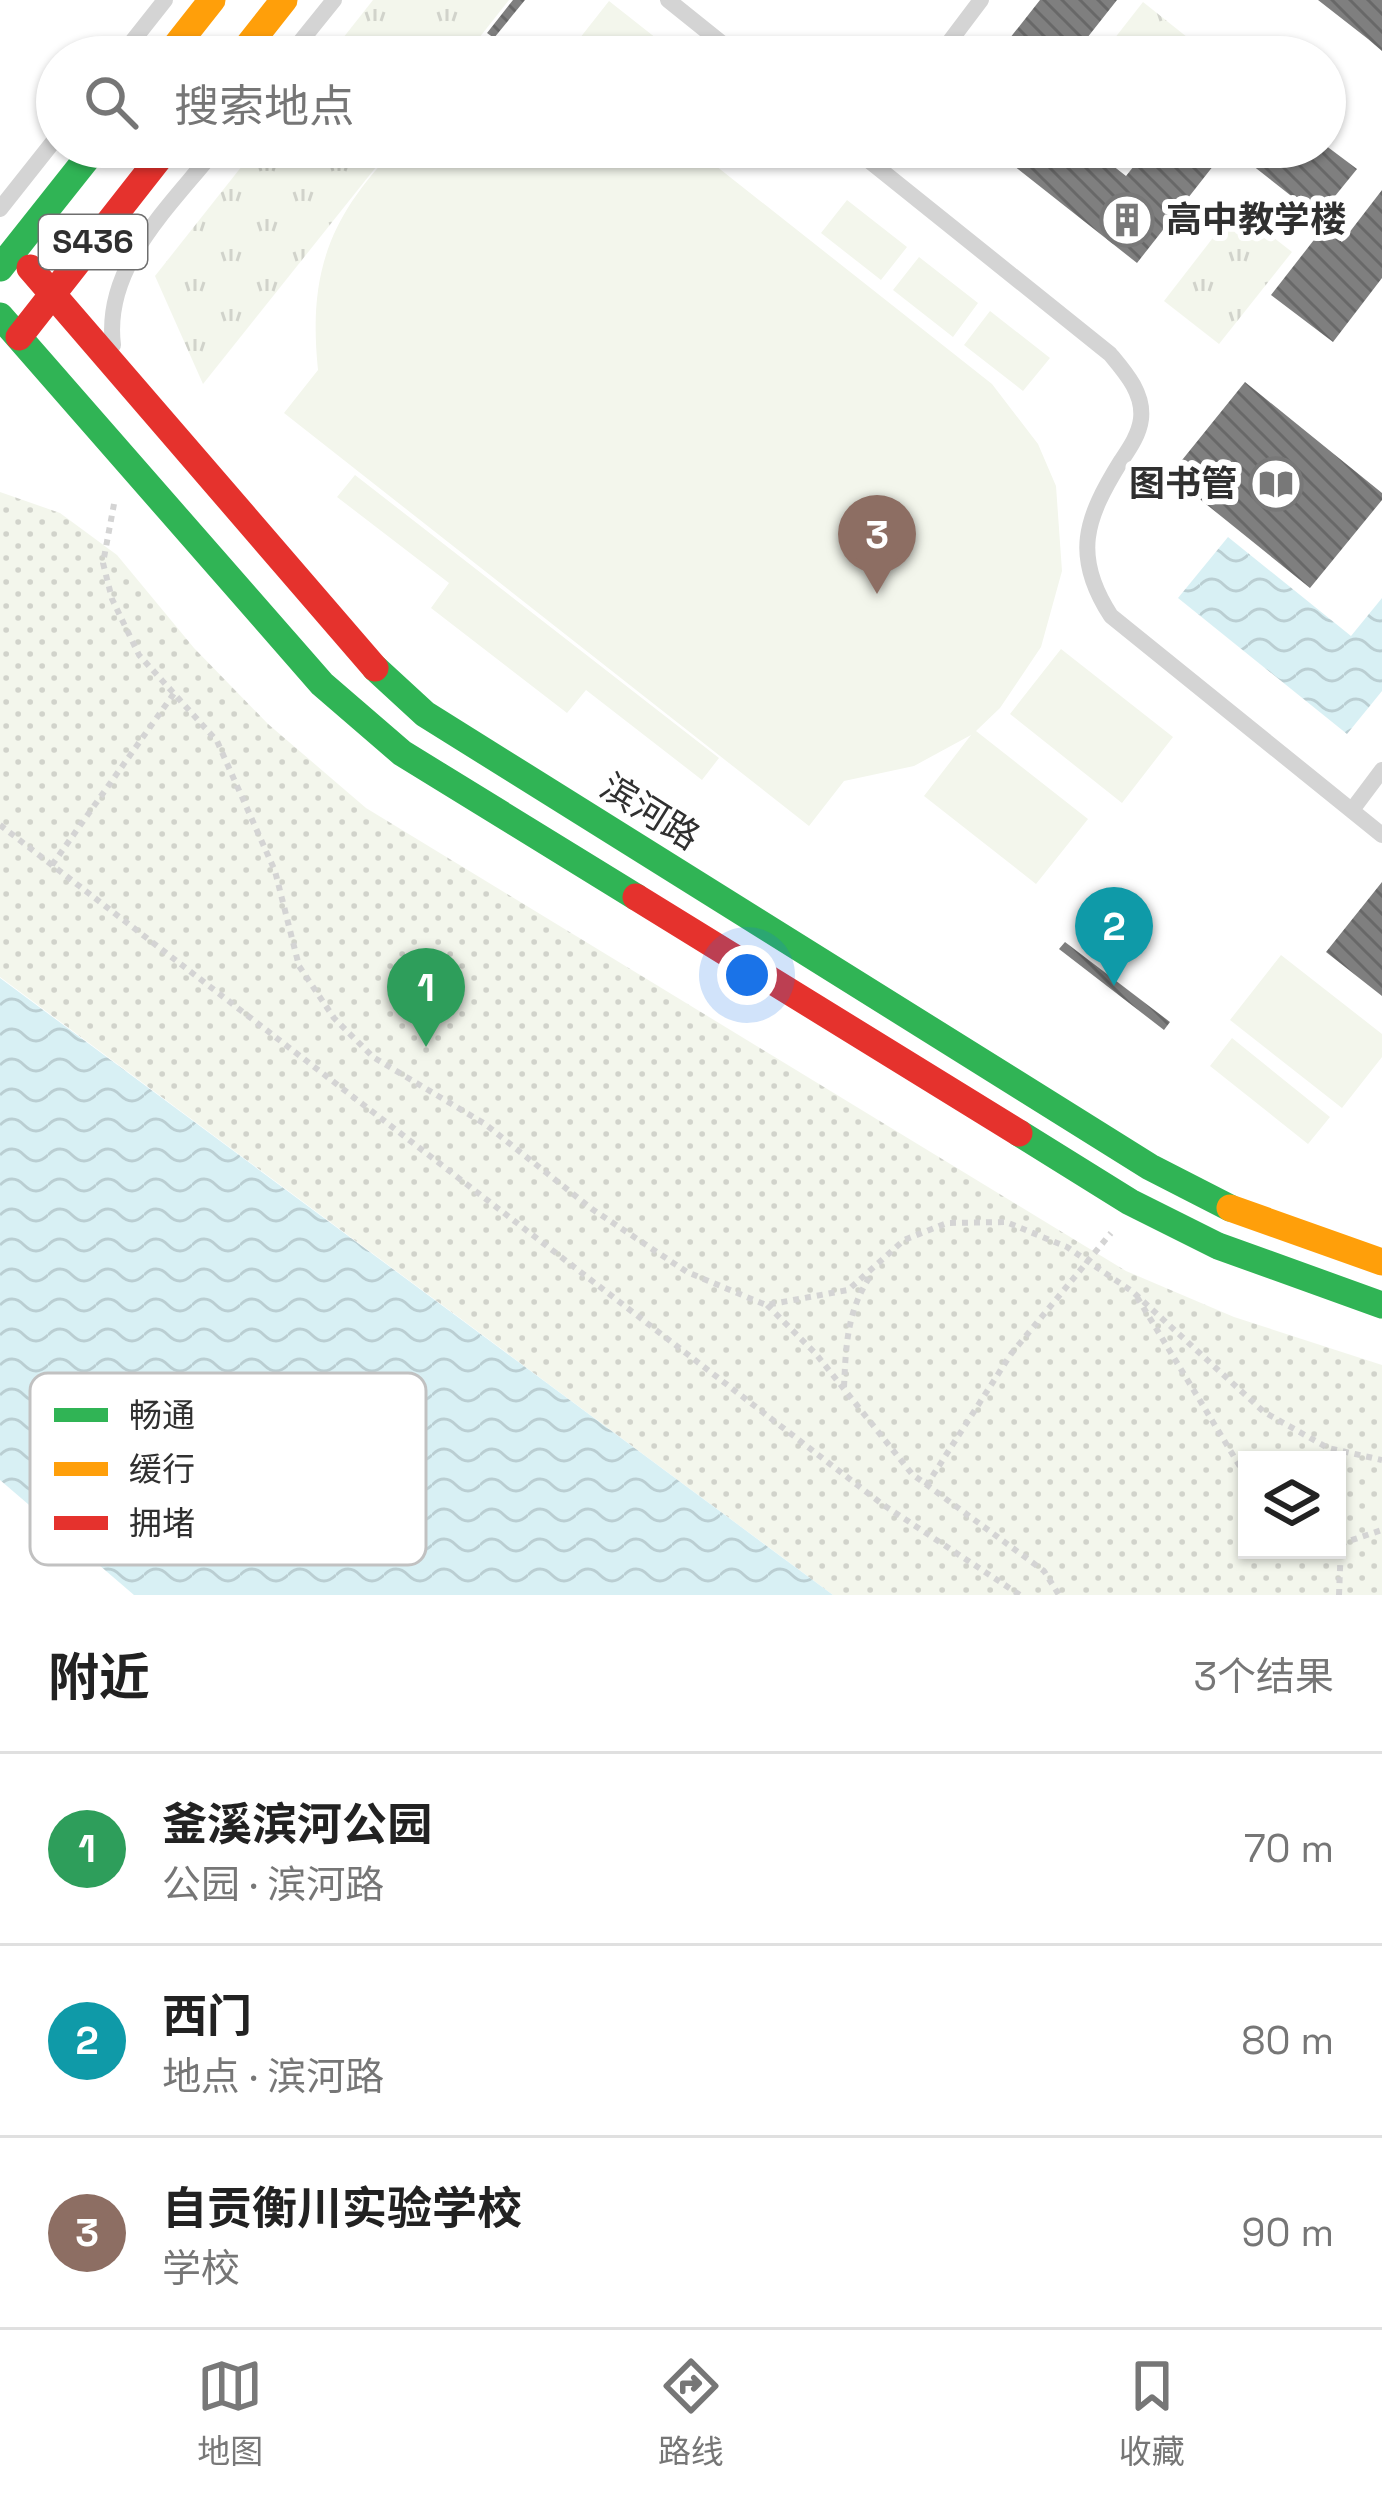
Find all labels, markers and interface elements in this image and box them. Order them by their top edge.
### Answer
search box [36,36,1346,168]
icon: search [78,69,144,135]
text: 搜索地点 [174,78,354,135]
building icon: 高中教学楼 [1099,192,1155,248]
place label: 高中教学楼 [1166,197,1346,243]
road number: S436 [39,215,147,269]
library icon: 图书管 [1248,456,1304,512]
place label: 图书管 [1129,461,1237,507]
pin: 3 [838,495,916,594]
street label: 滨河路 [592,764,708,860]
pin: 2 [1075,887,1153,986]
your location [717,945,777,1005]
pin: 1 [387,948,465,1047]
legend [30,1373,426,1565]
text: 畅通 [129,1395,195,1437]
text: 缓行 [129,1449,195,1491]
map controls [1238,1451,1346,1559]
button: layers [1238,1451,1346,1559]
text: 拥堵 [129,1503,195,1545]
text: 附近 [48,1645,150,1710]
text: 3个结果 [1193,1652,1334,1701]
text: 釜溪滨河公园 [162,1796,432,1853]
text: 1 [78,1824,96,1873]
text: 70 m [1244,1824,1334,1873]
text: 公园 · 滨河路 [162,1860,384,1909]
text: 西门 [162,1988,252,2045]
text: 2 [75,2016,99,2065]
text: 80 m [1241,2016,1334,2065]
text: 地点 · 滨河路 [162,2052,384,2101]
text: 自贡衡川实验学校 [162,2180,522,2237]
text: 3 [75,2208,99,2257]
text: 90 m [1242,2208,1334,2257]
text: 学校 [162,2244,240,2293]
tab: 地图 [197,2353,263,2473]
tab: 路线 [658,2353,724,2473]
tab: 收藏 [1119,2353,1185,2473]

